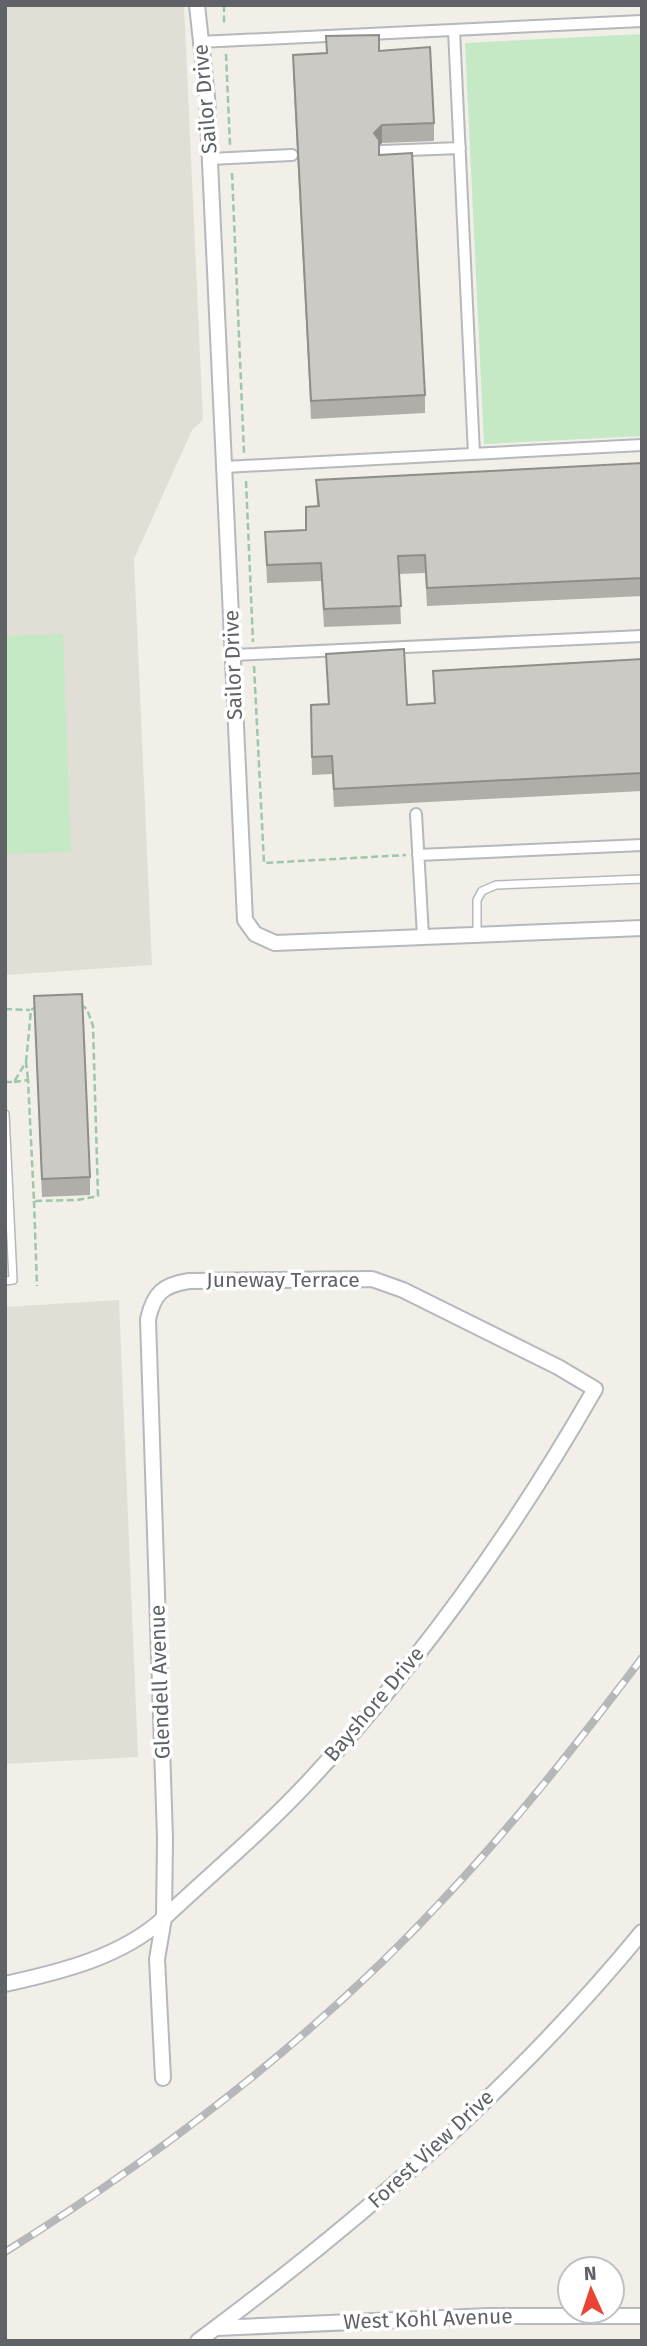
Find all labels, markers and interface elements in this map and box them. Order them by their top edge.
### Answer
street label: Sailor Drive [187,43,223,155]
street label: Sailor Drive [218,610,248,720]
street label: Juneway Terrace [206,1267,360,1293]
street label: Glendell Avenue [144,1604,176,1760]
street label: Bayshore Drive [318,1641,430,1767]
street label: Forest View Drive [363,2084,499,2214]
north arrow [556,2255,626,2325]
text: N [583,2262,597,2285]
street label: West Kohl Avenue [343,2303,513,2335]

